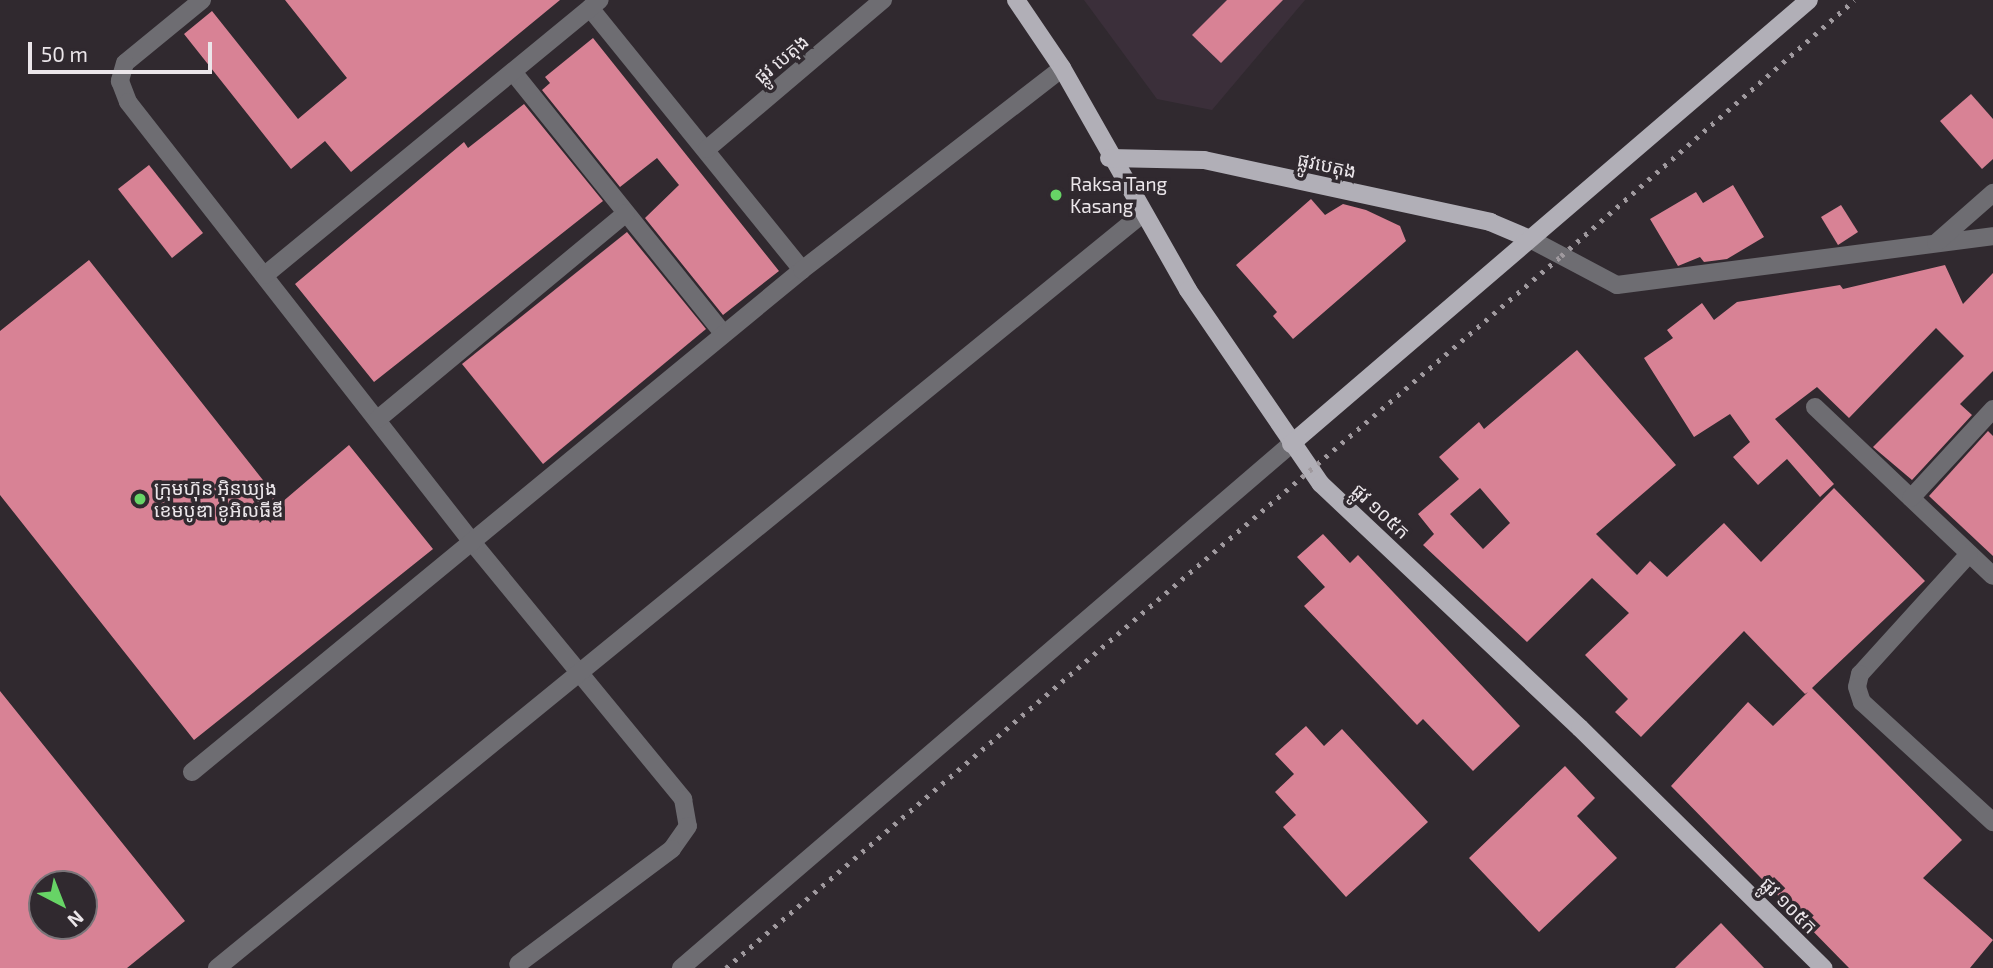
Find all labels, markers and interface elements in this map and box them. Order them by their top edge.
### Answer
scale bar [32,28,215,72]
street label: ផ្លូវ បេតុង [749,30,813,88]
text: 50 m [41,41,88,66]
street label: ផ្លូវបេតុង [1295,148,1359,182]
place label: Raksa Tang Kasang [1070,173,1167,217]
marker: Raksa Tang Kasang [1048,187,1064,203]
place label: ក្រុមហ៊ុន អ៊ិនឃ្យុង ខេមបូឌា ខូអិលធីឌី [154,477,283,521]
street label: ផ្លូវ ១០៥ក [1347,479,1415,543]
marker: ក្រុមហ៊ុន អ៊ិនឃ្យុង ខេមបូឌា ខូអិលធីឌី [132,491,148,507]
north arrow [28,870,98,940]
street label: ផ្លូវ ១០៥ក [1756,872,1822,938]
text: N [63,906,89,933]

